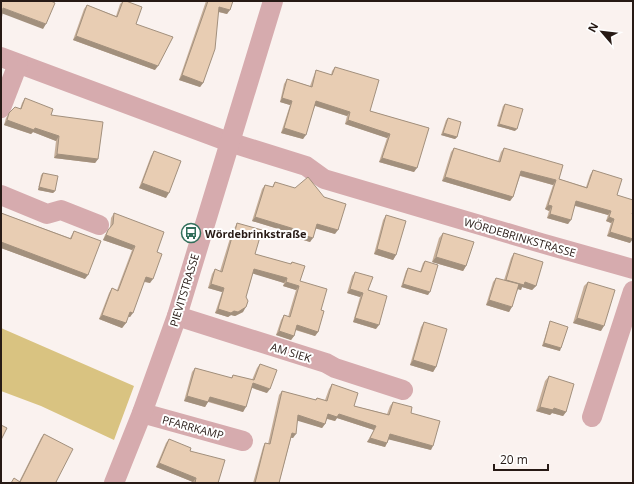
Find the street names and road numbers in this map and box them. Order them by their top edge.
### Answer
street label: WÖRDEBRINKSTRASSE [462,214,578,260]
street label: PIEVITSTRASSE [166,252,202,328]
street label: AM SIEK [269,339,313,365]
street label: PFARRKAMP [161,412,226,442]

